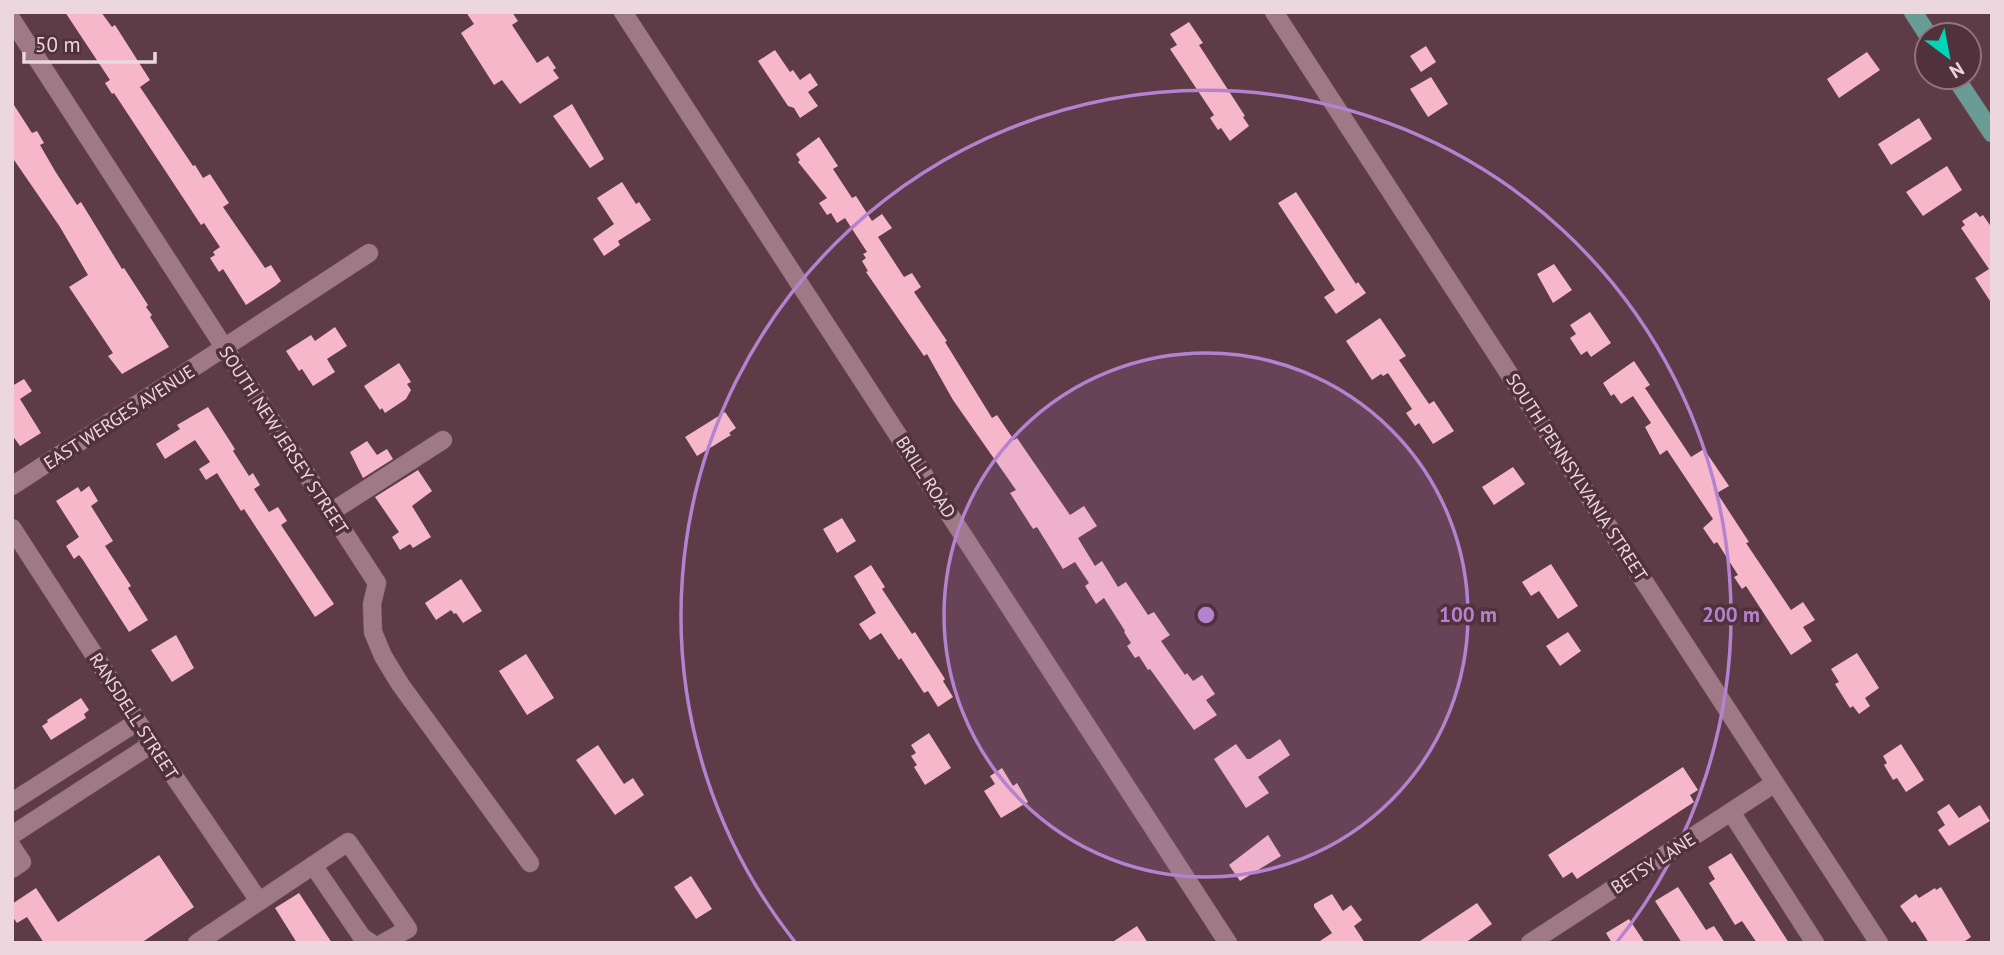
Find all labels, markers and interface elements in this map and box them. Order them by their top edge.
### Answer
scale bar [24,21,156,65]
north arrow [1913,21,1983,91]
text: 50 m [35,31,81,58]
text: N [1945,57,1969,84]
street label: SOUTH NEW JERSEY STREET [214,341,354,539]
street label: EAST WERGES AVENUE [39,360,199,474]
street label: SOUTH PENNSYLVANIA STREET [1501,369,1653,585]
street label: BRILL ROAD [891,432,961,522]
text: 100 m [1439,601,1497,628]
text: 200 m [1702,601,1760,628]
centre of rings [1194,603,1218,627]
street label: RANSDELL STREET [85,648,183,784]
street label: BETSY LANE [1607,827,1699,899]

